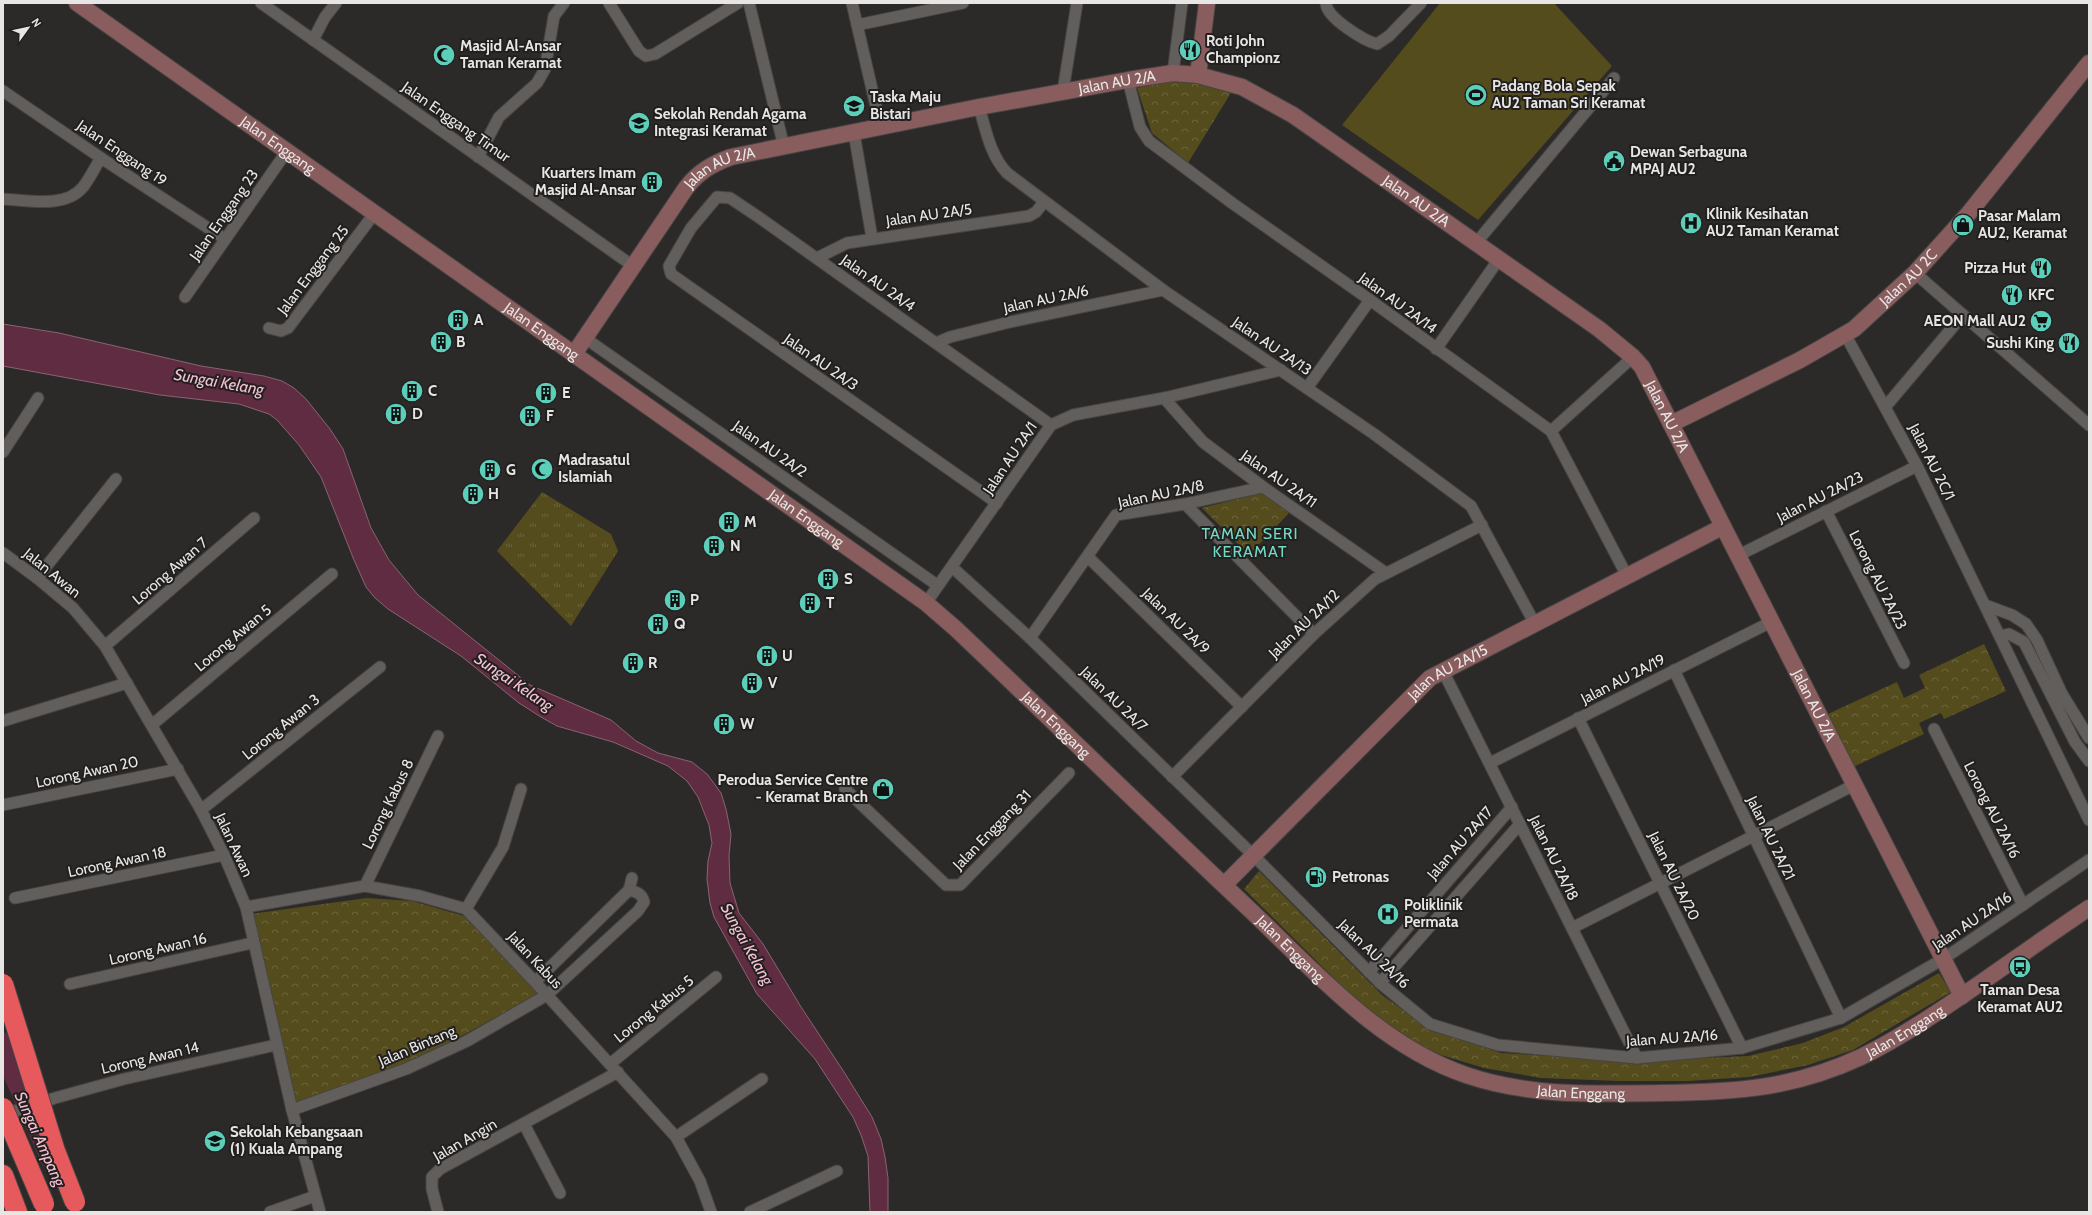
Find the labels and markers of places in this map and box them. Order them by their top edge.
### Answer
place label: Roti John Championz [1206,32,1280,67]
place label: Masjid Al-Ansar Taman Keramat [460,37,562,72]
restaurant icon: Roti John Championz [1177,37,1203,63]
mosque icon: Masjid Al-Ansar Taman Keramat [431,42,457,68]
place label: Padang Bola Sepak AU2 Taman Sri Keramat [1492,77,1645,112]
sports icon: Padang Bola Sepak AU2 Taman Sri Keramat [1463,82,1489,108]
place label: Taska Maju Bistari [870,88,941,123]
school or university icon: Taska Maju Bistari [841,93,867,119]
place label: Sekolah Rendah Agama Integrasi Keramat [654,105,807,140]
school or university icon: Sekolah Rendah Agama Integrasi Keramat [626,110,652,136]
place label: Dewan Serbaguna MPAJ AU2 [1630,143,1748,178]
public building icon: Dewan Serbaguna MPAJ AU2 [1601,148,1627,174]
place label: Kuarters Imam Masjid Al-Ansar [535,164,636,199]
building icon: Kuarters Imam Masjid Al-Ansar [639,169,665,195]
place label: Klinik Kesihatan AU2 Taman Keramat [1706,205,1839,240]
place label: Pasar Malam AU2, Keramat [1978,207,2067,242]
hospital icon: Klinik Kesihatan AU2 Taman Keramat [1678,210,1704,236]
shop icon: Pasar Malam AU2, Keramat [1950,212,1976,238]
restaurant icon: Pizza Hut [2028,255,2054,281]
place label: Pizza Hut [1964,259,2026,277]
restaurant icon: KFC [1999,282,2025,308]
place label: KFC [2028,286,2054,304]
building icon: A [445,307,471,333]
supermarket icon: AEON Mall AU2 [2028,308,2054,334]
place label: A [474,311,484,329]
place label: AEON Mall AU2 [1924,312,2026,330]
building icon: B [428,329,454,355]
restaurant icon: Sushi King [2056,330,2082,356]
place label: B [456,333,465,351]
place label: Sushi King [1986,334,2054,352]
building icon: C [399,378,425,404]
building icon: E [533,380,559,406]
place label: C [428,382,437,400]
place label: E [562,384,571,402]
building icon: D [383,401,409,427]
building icon: F [517,403,543,429]
place label: D [412,405,423,423]
place label: F [546,407,554,425]
place label: Madrasatul Islamiah [558,451,630,486]
mosque icon: Madrasatul Islamiah [529,456,555,482]
building icon: G [477,457,503,483]
place label: G [506,461,516,479]
building icon: H [460,481,486,507]
place label: H [488,485,499,503]
building icon: M [716,509,742,535]
place label: M [744,513,757,531]
building icon: N [701,533,727,559]
place label: N [730,537,741,555]
building icon: S [815,566,841,592]
place label: S [844,570,853,588]
building icon: P [662,587,688,613]
building icon: T [797,590,823,616]
place label: P [690,591,699,609]
place label: T [826,594,835,612]
building icon: Q [645,611,671,637]
place label: Q [674,615,685,633]
building icon: U [754,643,780,669]
place label: U [782,647,793,665]
building icon: R [620,650,646,676]
place label: R [648,654,658,672]
building icon: V [739,670,765,696]
place label: V [768,674,778,692]
building icon: W [711,711,737,737]
place label: W [740,715,755,733]
place label: Perodua Service Centre - Keramat Branch [718,771,868,806]
shop icon: Perodua Service Centre - Keramat Branch [870,776,896,802]
fuel station icon: Petronas [1303,864,1329,890]
place label: Petronas [1332,868,1389,886]
place label: Poliklinik Permata [1404,896,1464,931]
hospital icon: Poliklinik Permata [1375,901,1401,927]
bus stop icon: Taman Desa Keramat AU2 [2007,954,2033,980]
place label: Taman Desa Keramat AU2 [1977,981,2063,1016]
place label: Sekolah Kebangsaan (1) Kuala Ampang [230,1123,363,1158]
school or university icon: Sekolah Kebangsaan (1) Kuala Ampang [202,1128,228,1154]

